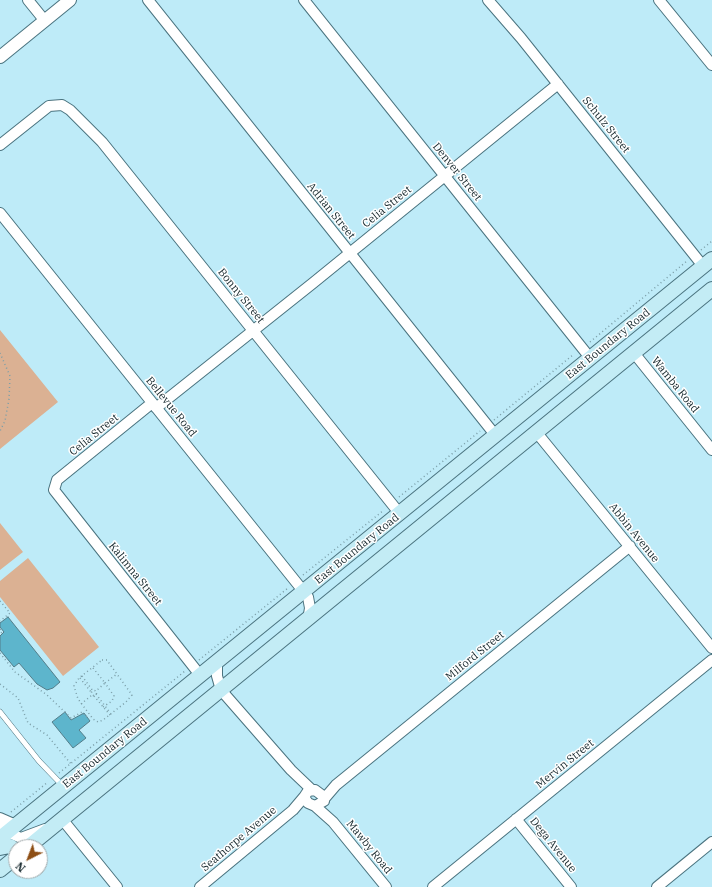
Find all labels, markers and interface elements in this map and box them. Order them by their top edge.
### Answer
street label: Schulz Street [579,94,633,156]
street label: Denver Street [430,140,484,204]
street label: Adrian Street [304,180,358,242]
street label: Celia Street [360,183,414,231]
street label: Bonny Street [215,266,267,326]
street label: East Boundary Road [563,306,653,382]
street label: Wamba Road [648,354,702,416]
street label: Bellevue Road [143,374,199,440]
street label: Celia Street [67,411,121,459]
street label: Abbin Avenue [606,501,662,565]
street label: East Boundary Road [312,511,402,587]
street label: Kalimna Street [106,540,164,608]
street label: Milford Street [443,628,507,684]
street label: East Boundary Road [60,715,150,791]
street label: Mervin Street [533,737,597,791]
street label: Seathorpe Avenue [199,804,279,874]
street label: Dega Avenue [527,815,579,875]
street label: Mawby Road [343,817,395,877]
north arrow [8,839,48,879]
text: N [13,859,29,875]

